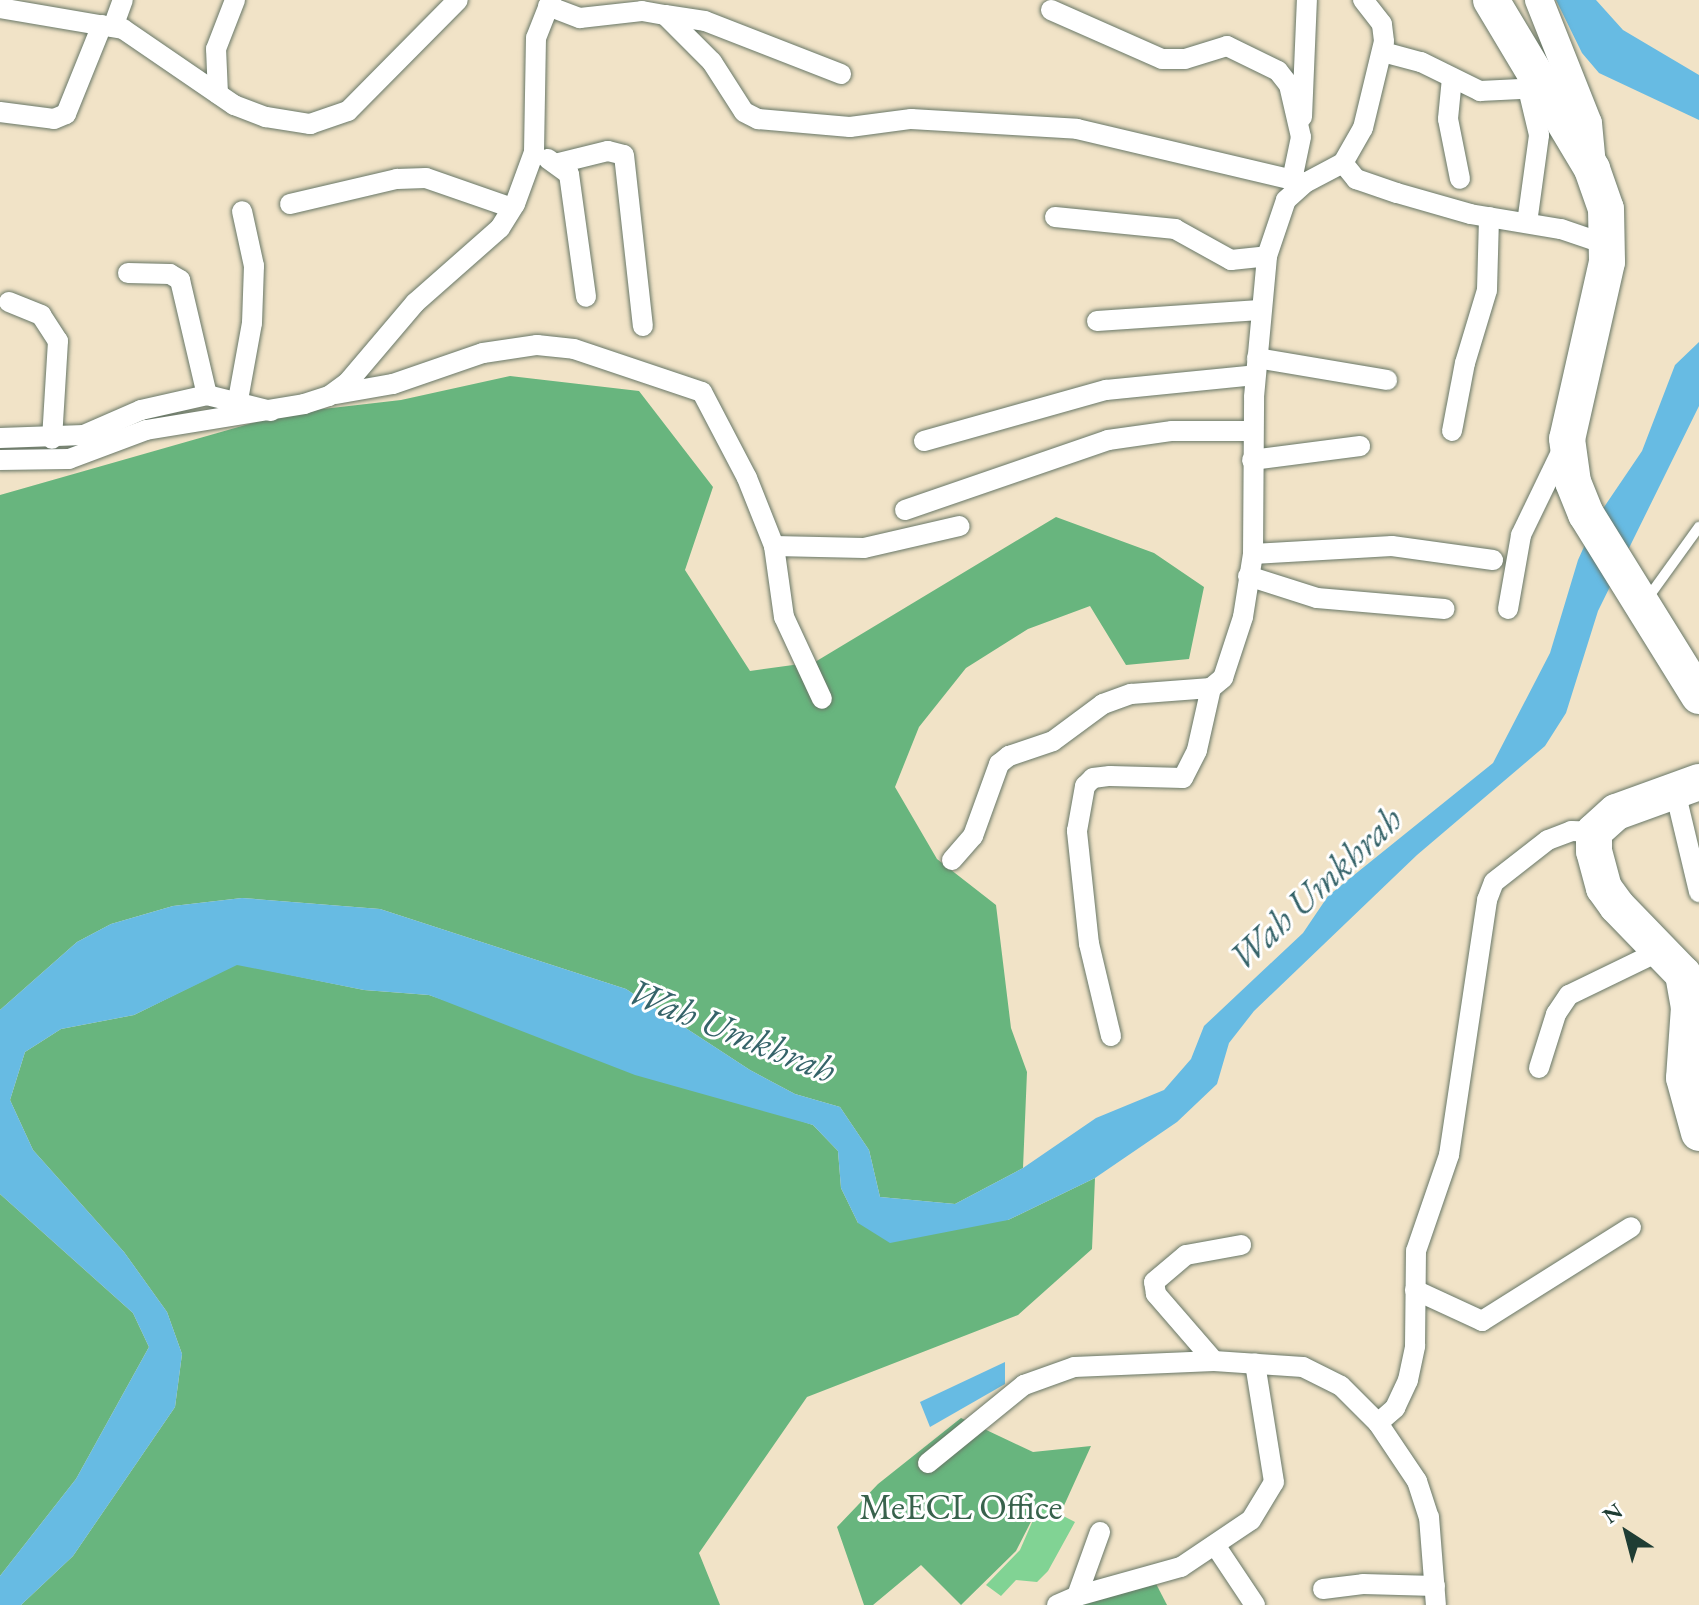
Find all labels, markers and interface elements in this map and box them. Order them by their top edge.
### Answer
water label: Wah Umkhrah [1219,796,1411,980]
water label: Wah Umkhrah [621,968,843,1092]
park label: MeECL Office [859,1485,1063,1529]
north arrow [1587,1493,1667,1573]
text: N [1597,1496,1628,1530]

